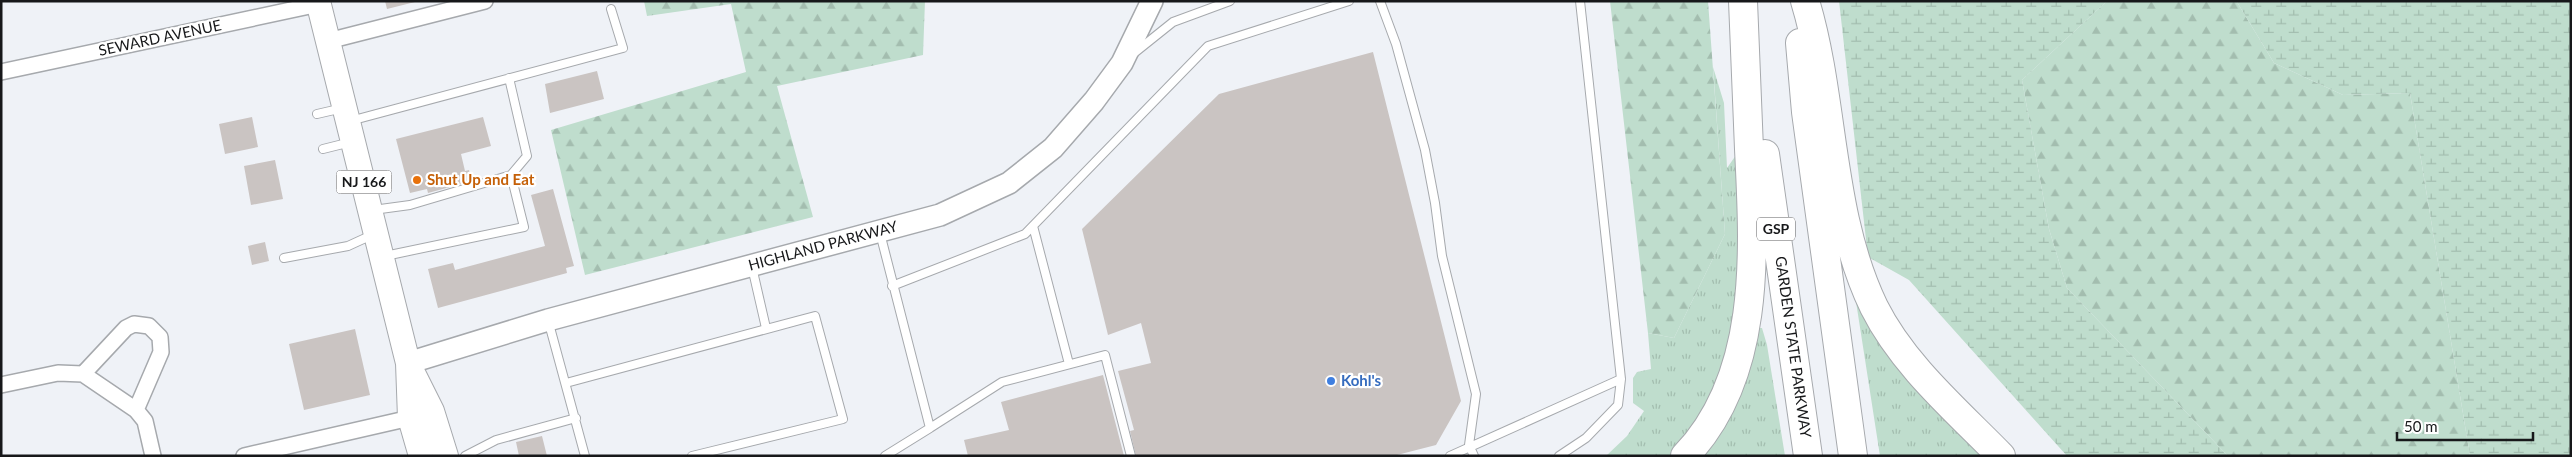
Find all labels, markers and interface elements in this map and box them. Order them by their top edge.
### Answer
street label: SEWARD AVENUE [97,15,223,59]
road number: NJ 166 [336,170,392,193]
place label: Shut Up and Eat [427,170,535,188]
marker: Shut Up and Eat [411,174,423,186]
street label: HIGHLAND PARKWAY [746,216,900,274]
road number: GSP [1757,218,1795,240]
street label: GARDEN STATE PARKWAY [1772,255,1816,439]
place label: Kohl's [1341,371,1382,389]
marker: Kohl's [1325,375,1337,387]
scale bar [2397,410,2533,442]
text: 50 m [2404,417,2438,435]

